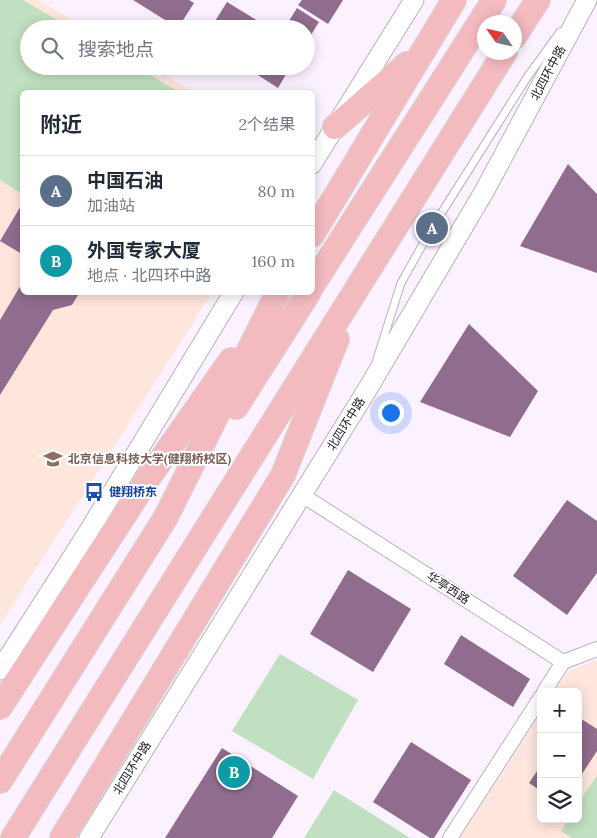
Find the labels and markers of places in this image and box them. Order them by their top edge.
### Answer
pin: A [416,209,448,247]
school or university icon: 北京信息科技大学(健翔桥校区) [42,448,64,470]
place label: 北京信息科技大学(健翔桥校区) [68,451,232,467]
bus stop icon: 健翔桥东 [83,481,105,503]
place label: 健翔桥东 [109,484,157,499]
pin: B [218,753,250,791]

